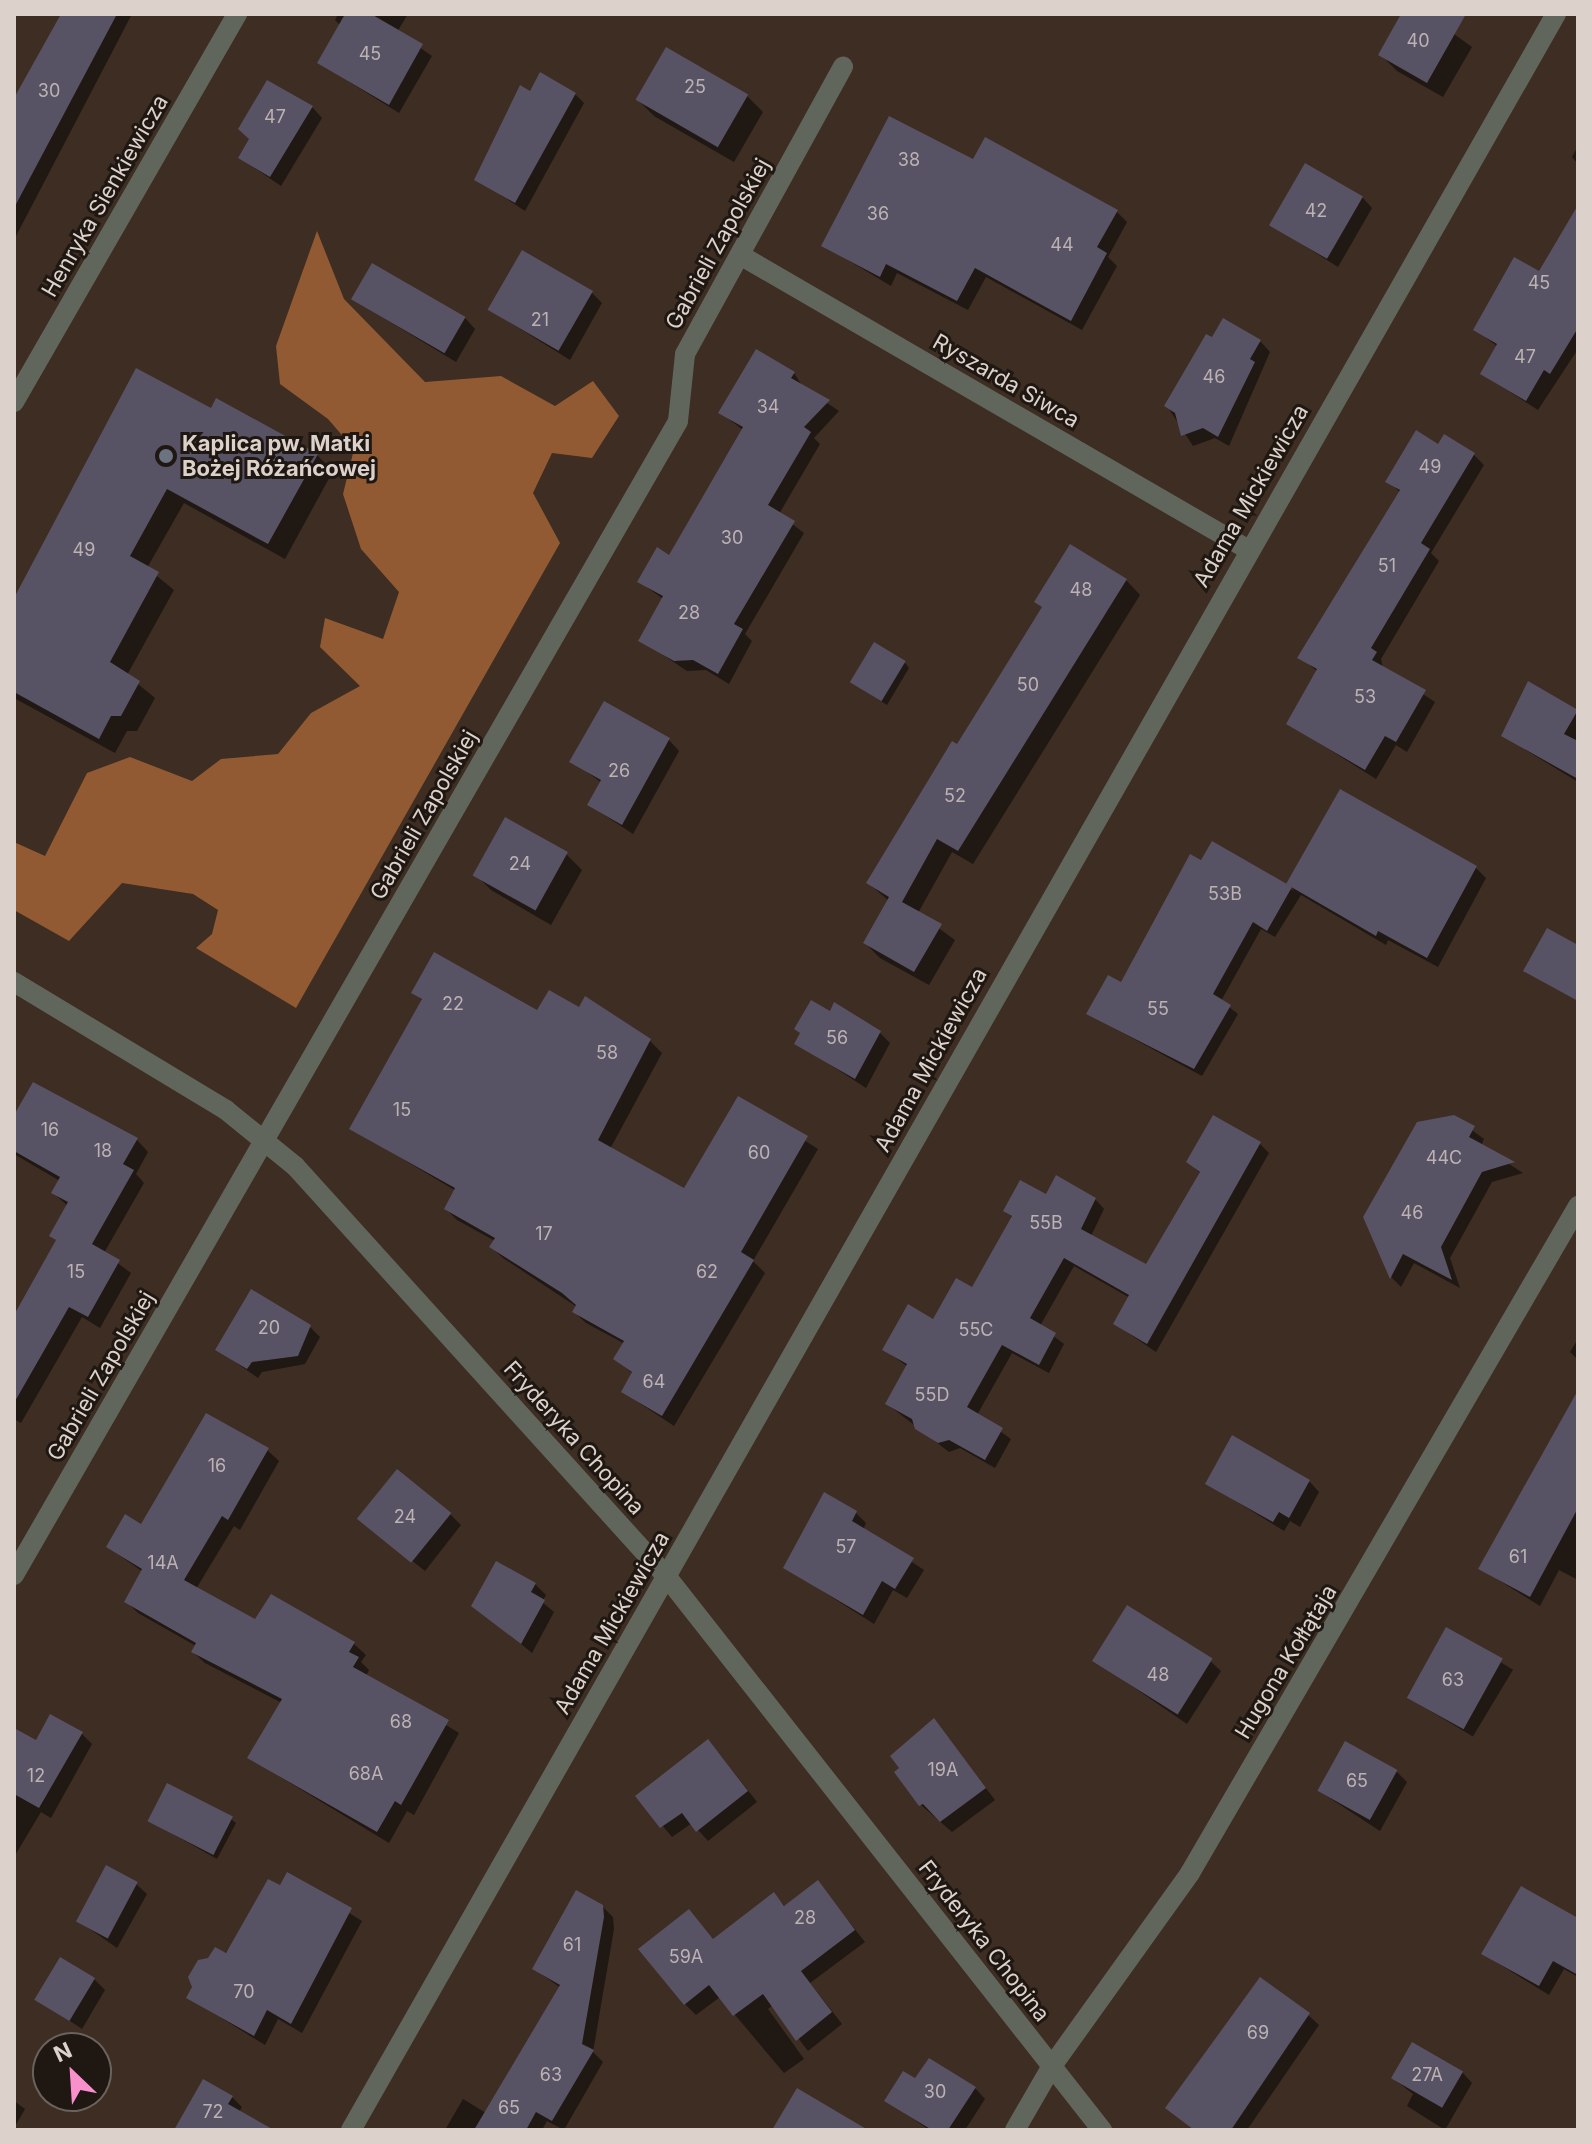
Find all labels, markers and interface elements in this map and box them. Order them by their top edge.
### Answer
house number: 40 [1407,30,1429,52]
house number: 45 [359,43,381,65]
house number: 25 [684,76,706,98]
house number: 30 [38,80,60,102]
street label: Henryka Sienkiewicza [36,90,174,302]
house number: 47 [264,106,286,128]
house number: 38 [898,149,920,171]
street label: Gabrieli Zapolskiej [660,154,776,334]
house number: 42 [1305,200,1327,222]
house number: 36 [867,203,889,225]
house number: 44 [1050,234,1074,256]
house number: 45 [1528,272,1550,294]
house number: 21 [531,309,549,331]
street label: Ryszarda Siwca [928,328,1084,434]
house number: 47 [1514,346,1536,368]
house number: 46 [1203,366,1225,388]
house number: 34 [757,396,779,418]
street label: Adama Mickiewicza [1188,400,1314,592]
place label: Kaplica pw. Matki Bożej Różańcowej [182,430,376,482]
marker: Kaplica pw. Matki Bożej Różańcowej [157,447,175,465]
house number: 49 [1419,456,1441,478]
house number: 30 [721,527,743,549]
house number: 49 [73,539,95,561]
house number: 51 [1378,555,1396,577]
house number: 48 [1070,579,1092,601]
house number: 28 [678,602,700,624]
house number: 50 [1017,674,1039,696]
house number: 53 [1354,686,1376,708]
street label: Gabrieli Zapolskiej [365,726,483,904]
house number: 26 [608,760,630,782]
house number: 52 [944,785,966,807]
house number: 24 [509,853,531,875]
house number: 53B [1208,883,1242,905]
street label: Adama Mickiewicza [869,963,993,1157]
house number: 22 [442,993,464,1015]
house number: 55 [1147,998,1169,1020]
house number: 56 [826,1027,848,1049]
house number: 58 [596,1042,618,1064]
house number: 15 [393,1099,411,1121]
house number: 16 [41,1119,59,1141]
house number: 18 [94,1140,112,1162]
house number: 60 [748,1142,770,1164]
house number: 44C [1426,1147,1462,1169]
house number: 46 [1401,1202,1423,1224]
house number: 55B [1029,1212,1063,1234]
house number: 17 [535,1223,553,1245]
house number: 15 [67,1261,85,1283]
house number: 62 [696,1261,718,1283]
street label: Gabrieli Zapolskiej [42,1287,160,1465]
house number: 20 [258,1317,280,1339]
house number: 55C [958,1319,994,1341]
street label: Fryderyka Chopina [498,1356,650,1520]
house number: 64 [643,1371,665,1393]
house number: 55D [915,1384,949,1406]
house number: 16 [208,1455,226,1477]
house number: 24 [394,1506,416,1528]
street label: Adama Mickiewicza [549,1527,675,1719]
house number: 57 [835,1536,857,1558]
house number: 61 [1509,1546,1527,1568]
house number: 14A [147,1552,179,1574]
street label: Hugona Kołłątaja [1230,1580,1342,1744]
house number: 48 [1147,1664,1169,1686]
house number: 63 [1442,1669,1464,1691]
house number: 68 [390,1711,412,1733]
house number: 19A [928,1759,958,1781]
house number: 68A [349,1763,383,1785]
house number: 12 [27,1765,45,1787]
house number: 65 [1346,1770,1368,1792]
street label: Fryderyka Chopina [913,1855,1055,2027]
house number: 28 [794,1907,816,1929]
house number: 61 [563,1934,581,1956]
house number: 59A [669,1946,703,1968]
house number: 70 [233,1981,255,2003]
house number: 69 [1247,2022,1269,2044]
north arrow [32,2032,112,2112]
text: N [50,2037,76,2067]
house number: 63 [540,2064,562,2086]
house number: 27A [1411,2064,1443,2086]
house number: 30 [924,2081,946,2103]
house number: 65 [498,2097,520,2119]
house number: 72 [202,2101,224,2123]

